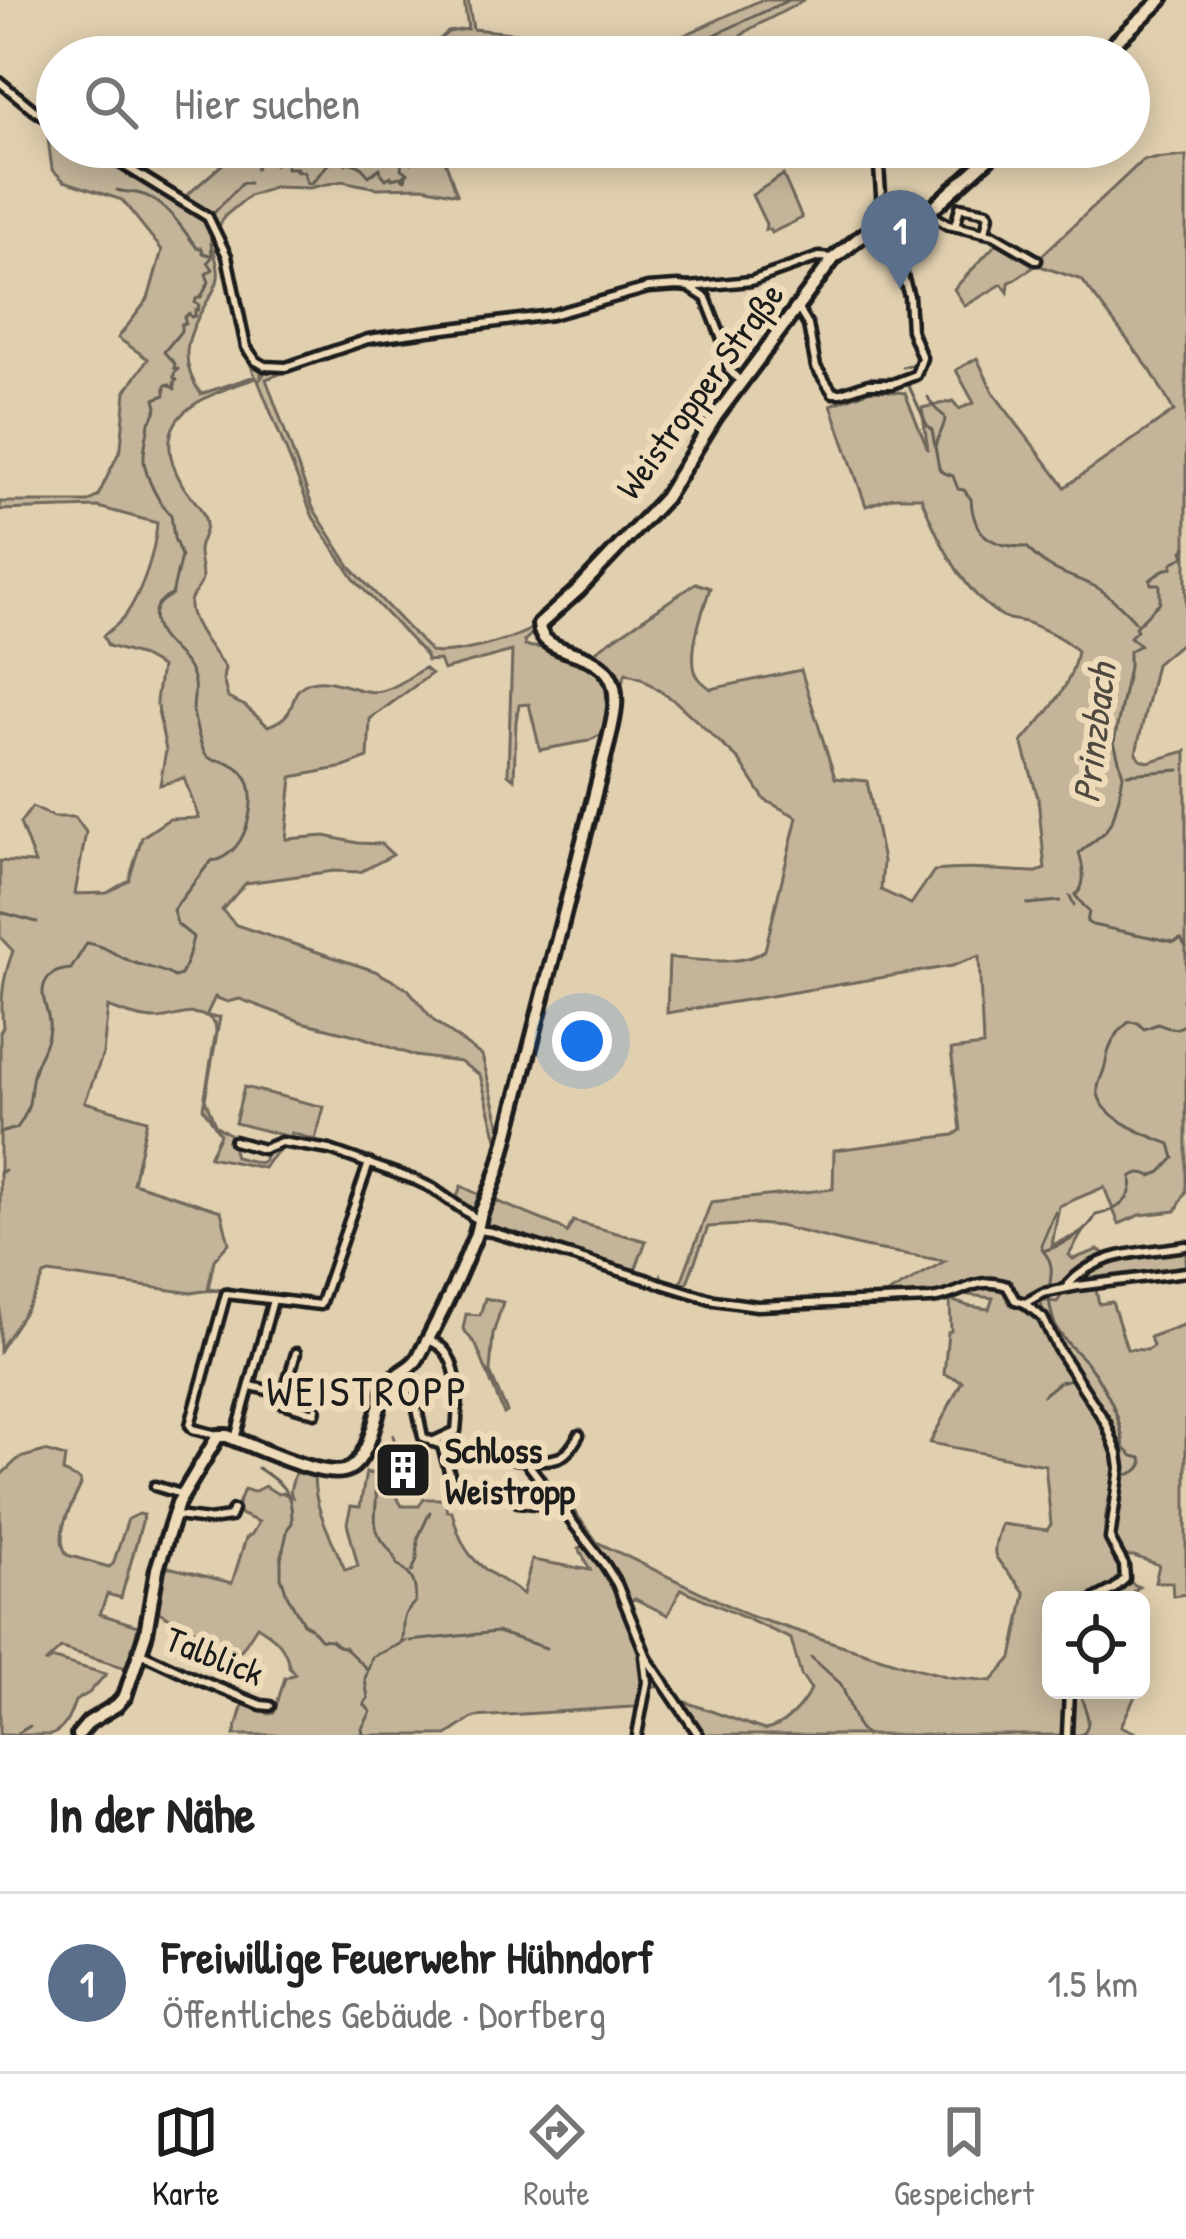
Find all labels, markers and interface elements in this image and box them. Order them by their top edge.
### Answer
search box [36,36,1150,168]
icon: search [78,69,144,135]
text: Hier suchen [174,72,361,133]
pin: 1 [861,190,939,289]
street label: Weistropper Straße [604,272,794,508]
water label: Prinzbach [1058,658,1128,806]
your location [552,1011,612,1071]
district label: WEISTROPP [266,1362,470,1419]
place label: Schloss Weistropp [445,1425,576,1516]
building icon: Schloss Weistropp [372,1439,434,1501]
map controls [1042,1591,1150,1699]
button: locate [1042,1591,1150,1699]
street label: Talblick [159,1613,271,1697]
text: In der Nähe [48,1779,255,1848]
text: Freiwillige Feuerwehr Hühndorf [162,1926,654,1987]
text: 1 [80,1956,94,2009]
text: 1.5 km [1047,1956,1138,2009]
text: Öffentliches Gebäude · Dorfberg [162,1987,606,2040]
tab: Karte [152,2099,219,2215]
tab: Route [524,2099,590,2215]
tab: Gespeichert [894,2099,1034,2215]

